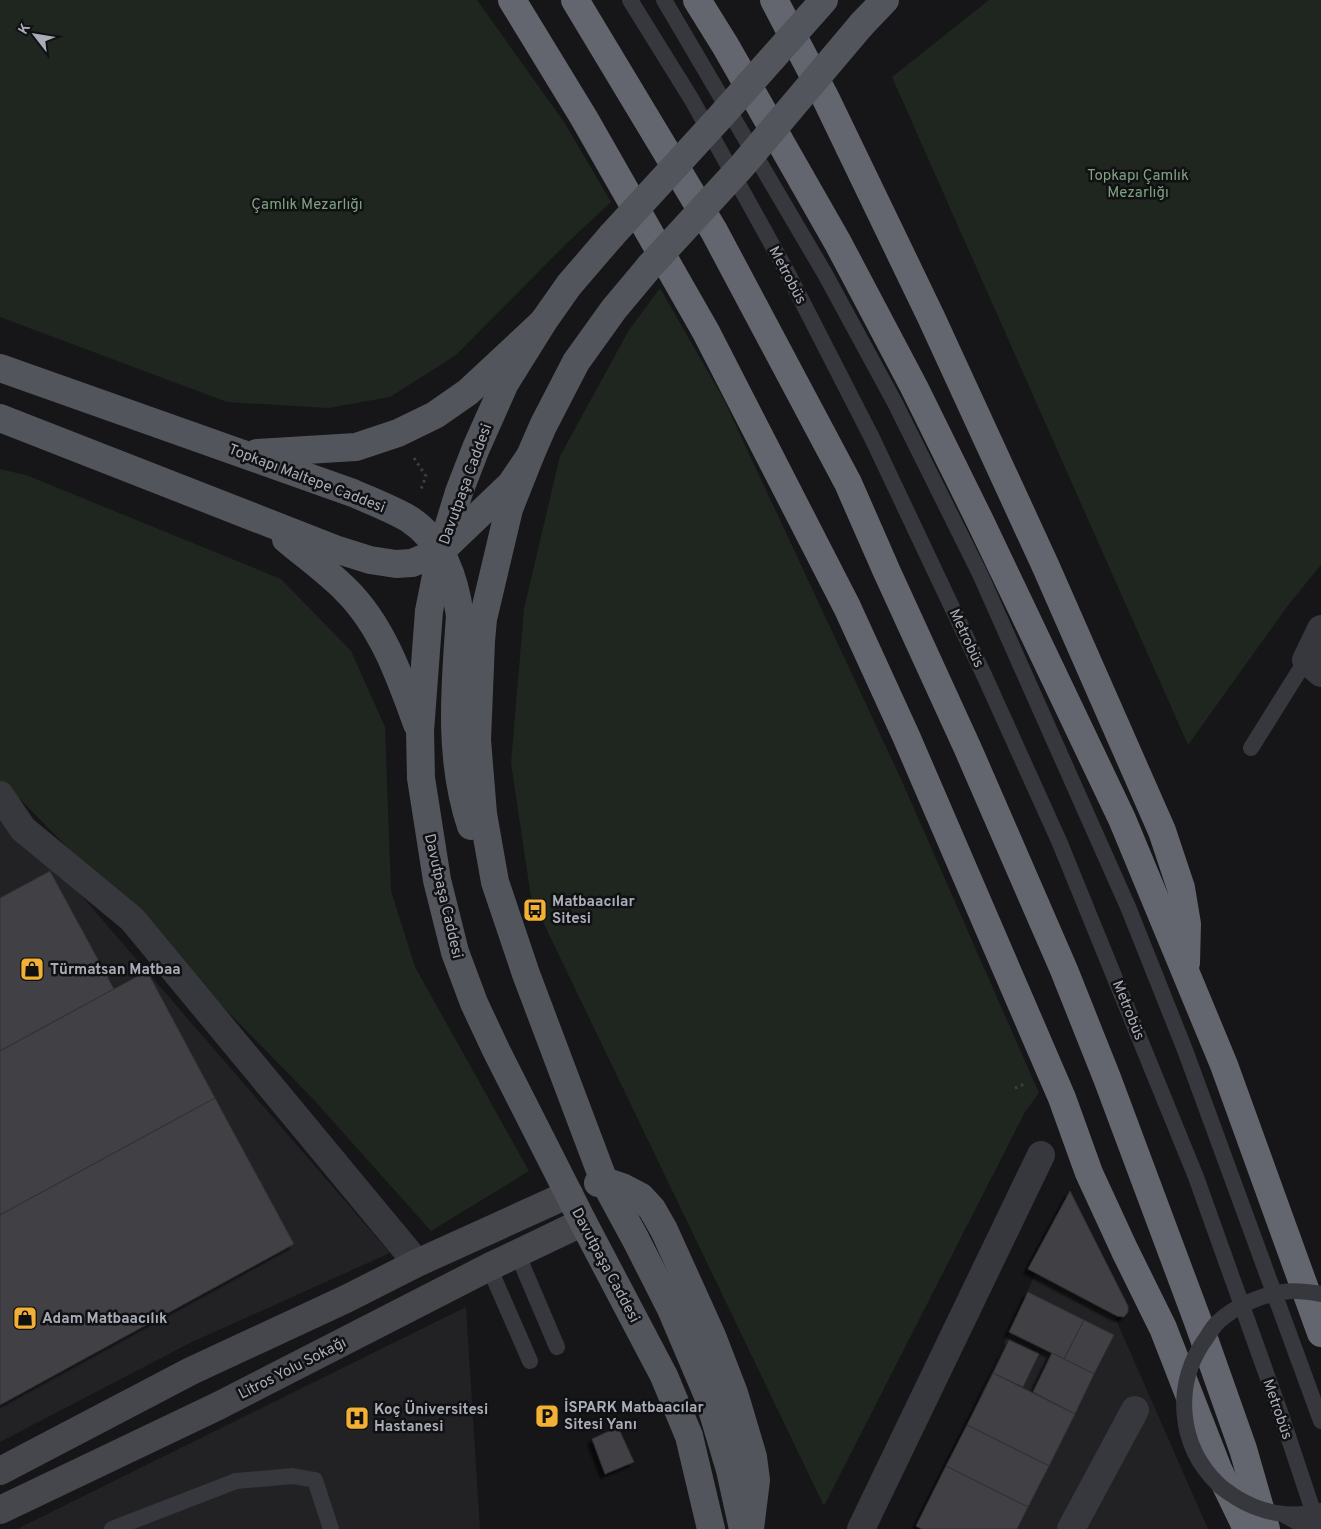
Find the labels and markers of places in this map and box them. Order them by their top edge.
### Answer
place label: Matbaacılar Sitesi [552,893,636,929]
bus stop icon: Matbaacılar Sitesi [522,897,548,923]
shop icon: Türmatsan Matbaa [19,956,45,982]
place label: Türmatsan Matbaa [50,961,181,980]
shop icon: Adam Matbaacılık [12,1305,38,1331]
place label: Adam Matbaacılık [42,1310,167,1329]
place label: İSPARK Matbaacılar Sitesi Yanı [564,1398,705,1435]
place label: Koç Üniversitesi Hastanesi [374,1399,488,1437]
parking icon: İSPARK Matbaacılar Sitesi Yanı [534,1403,560,1429]
hospital icon: Koç Üniversitesi Hastanesi [344,1405,370,1431]

